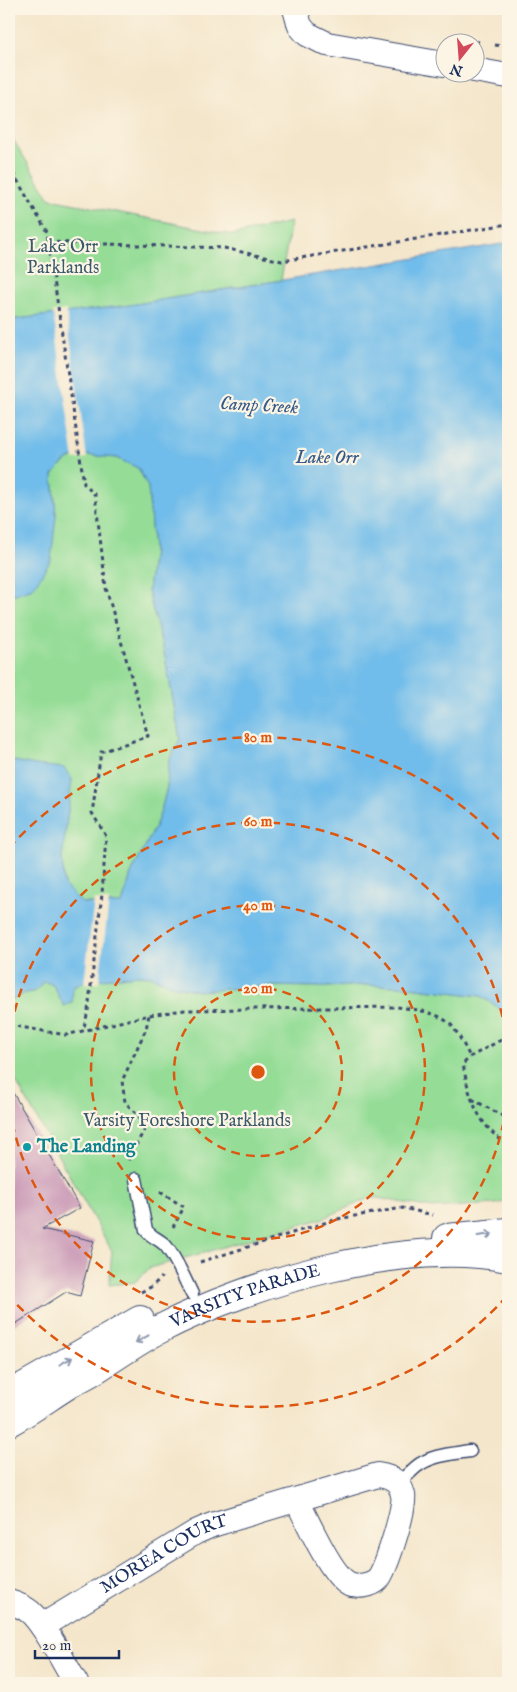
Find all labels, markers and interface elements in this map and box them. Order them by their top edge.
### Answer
north arrow [434,32,484,82]
text: N [448,59,466,80]
park label: Lake Orr Parklands [27,236,99,280]
water label: Camp Creek [219,392,299,420]
water label: Lake Orr [294,446,360,470]
text: 80 m [244,728,272,747]
text: 60 m [244,812,273,831]
text: 40 m [243,896,273,915]
text: 20 m [243,979,273,998]
centre of rings [249,1063,267,1081]
park label: Varsity Foreshore Parklands [82,1110,291,1133]
place label: The Landing [36,1136,137,1159]
marker: The Landing [21,1141,33,1153]
one-way arrow [476,1230,492,1240]
street label: VARSITY PARADE [166,1259,322,1334]
one-way arrow [135,1334,150,1344]
one-way arrow [58,1356,73,1365]
street label: MOREA COURT [96,1509,230,1599]
scale bar [35,1627,119,1659]
text: 20 m [42,1636,72,1655]

